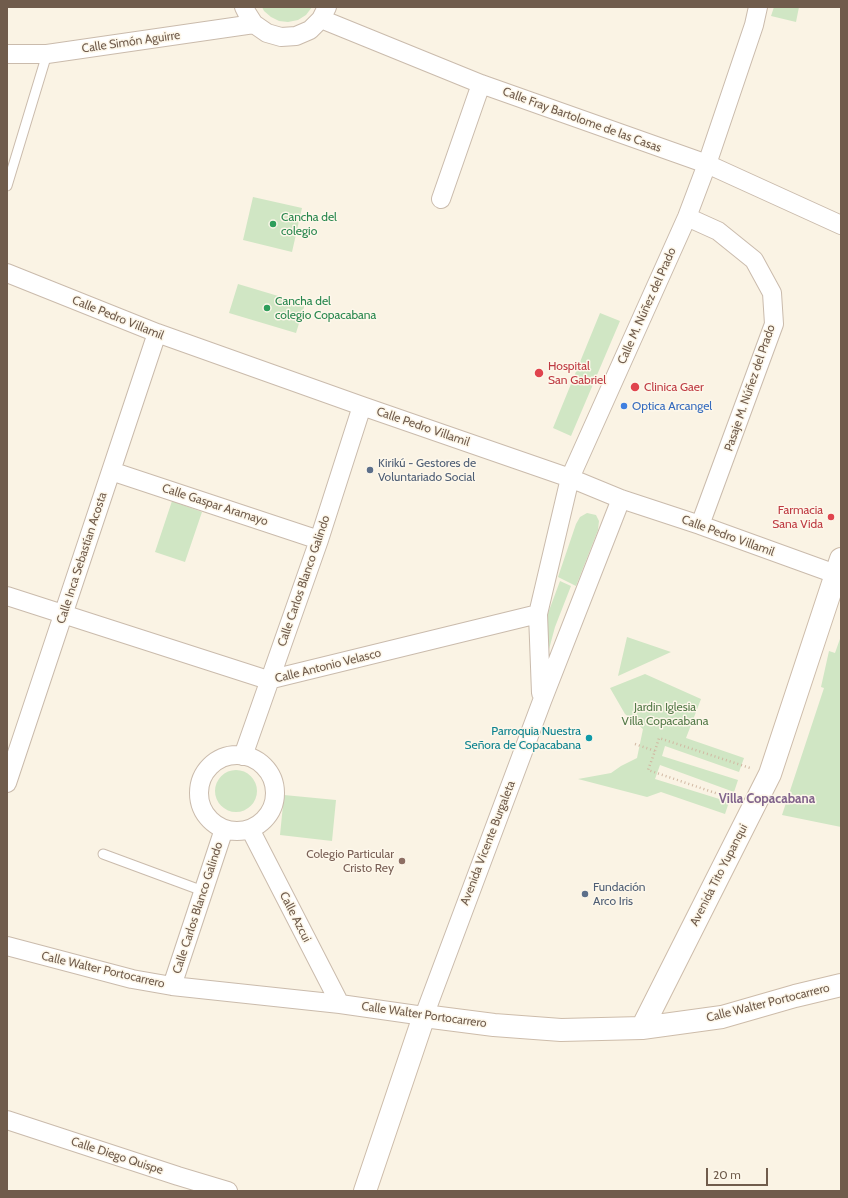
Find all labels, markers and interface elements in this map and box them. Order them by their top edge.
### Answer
street label: Calle Simón Aguirre [81,28,181,56]
street label: Calle Fray Bartolome de las Casas [501,85,663,155]
place label: Cancha del colegio [281,210,337,238]
marker: Cancha del colegio [268,219,278,229]
street label: Calle M. Núñez del Prado [615,245,679,367]
street label: Calle Pedro Villamil [70,293,166,343]
place label: Cancha del colegio Copacabana [275,294,376,322]
marker: Cancha del colegio Copacabana [262,303,272,313]
street label: Pasaje M. Núñez del Prado [722,323,778,453]
place label: Hospital San Gabriel [548,359,606,387]
marker: Hospital San Gabriel [533,367,545,379]
place label: Clinica Gaer [644,380,704,394]
marker: Clinica Gaer [629,381,641,393]
place label: Optica Arcangel [632,399,712,413]
marker: Optica Arcangel [619,401,629,411]
street label: Calle Pedro Villamil [374,404,472,450]
place label: Kirikú - Gestores de Voluntariado Social [378,456,476,484]
marker: Kirikú - Gestores de Voluntariado Social [365,465,375,475]
street label: Calle Gaspar Aramayo [160,481,270,529]
street label: Calle Inca Sebastían Acosta [54,490,110,626]
place label: Farmacia Sana Vida [772,503,823,531]
marker: Farmacia Sana Vida [826,512,836,522]
street label: Calle Pedro Villamil [680,513,776,559]
street label: Calle Carlos Blanco Galindo [275,514,333,648]
street label: Calle Antonio Velasco [273,646,383,686]
park label: Jardin Iglesia Villa Copacabana [622,700,708,728]
place label: Parroquia Nuestra Señora de Copacabana [465,724,581,752]
marker: Parroquia Nuestra Señora de Copacabana [584,733,594,743]
street label: Avenida Vicente Burgaleta [458,779,518,907]
district label: Villa Copacabana [719,791,815,807]
street label: Avenida Tito Yupanqui [687,822,751,928]
street label: Calle Carlos Blanco Galindo [170,840,226,976]
place label: Colegio Particular Cristo Rey [306,847,394,875]
marker: Colegio Particular Cristo Rey [397,856,407,866]
place label: Fundación Arco Iris [593,880,646,908]
street label: Calle Azcui [276,889,314,945]
marker: Fundación Arco Iris [580,889,590,899]
street label: Calle Walter Portocarrero [40,949,166,991]
street label: Calle Walter Portocarrero [705,981,831,1025]
street label: Calle Walter Portocarrero [360,999,488,1031]
street label: Calle Diego Quispe [69,1134,165,1178]
scale bar [708,1160,770,1186]
text: 20 m [713,1167,741,1182]

